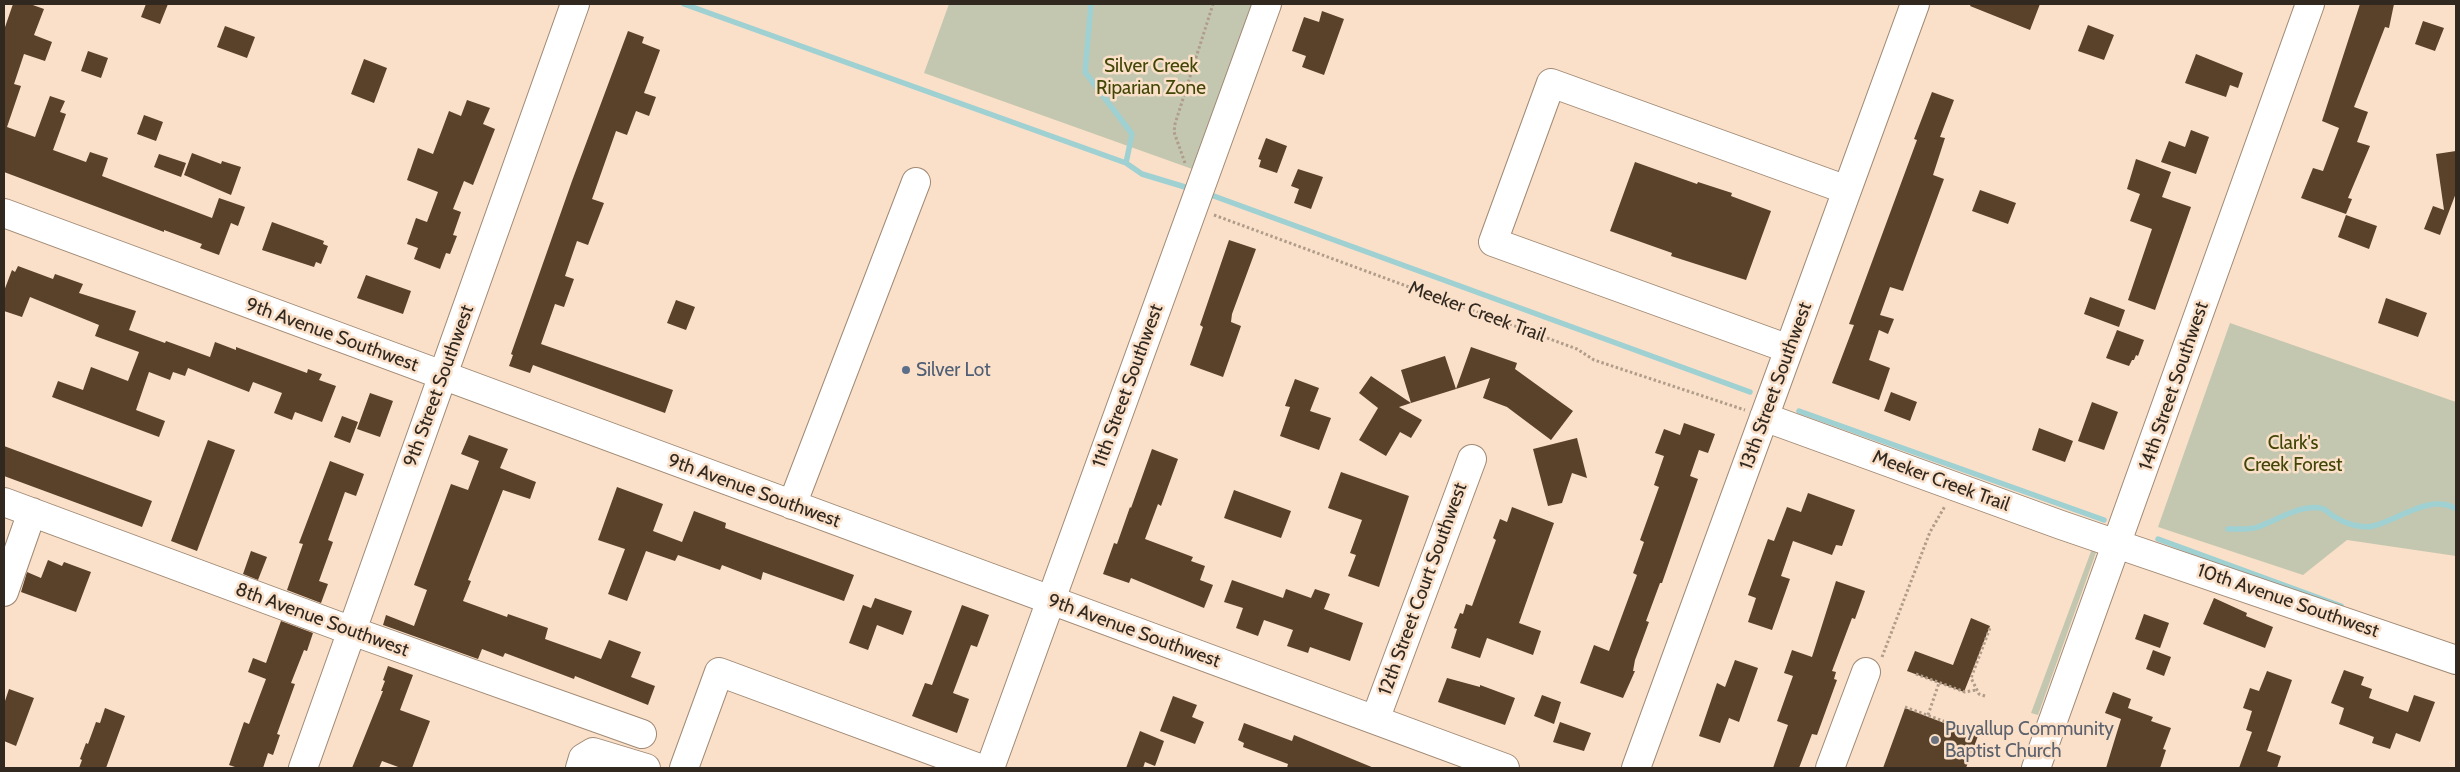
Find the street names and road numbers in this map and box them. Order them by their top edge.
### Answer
street label: Meeker Creek Trail [1405,277,1549,347]
street label: 9th Avenue Southwest [243,293,421,377]
street label: 13th Street Southwest [1735,299,1817,473]
street label: 14th Street Southwest [2134,299,2214,473]
street label: 11th Street Southwest [1088,301,1168,471]
street label: 9th Street Southwest [399,302,479,470]
street label: Meeker Creek Trail [1869,446,2013,516]
street label: 9th Avenue Southwest [665,449,843,533]
street label: 12th Street Court Southwest [1374,480,1472,698]
street label: 10th Avenue Southwest [2194,559,2382,643]
street label: 8th Avenue Southwest [232,578,412,662]
street label: 9th Avenue Southwest [1045,589,1223,673]

